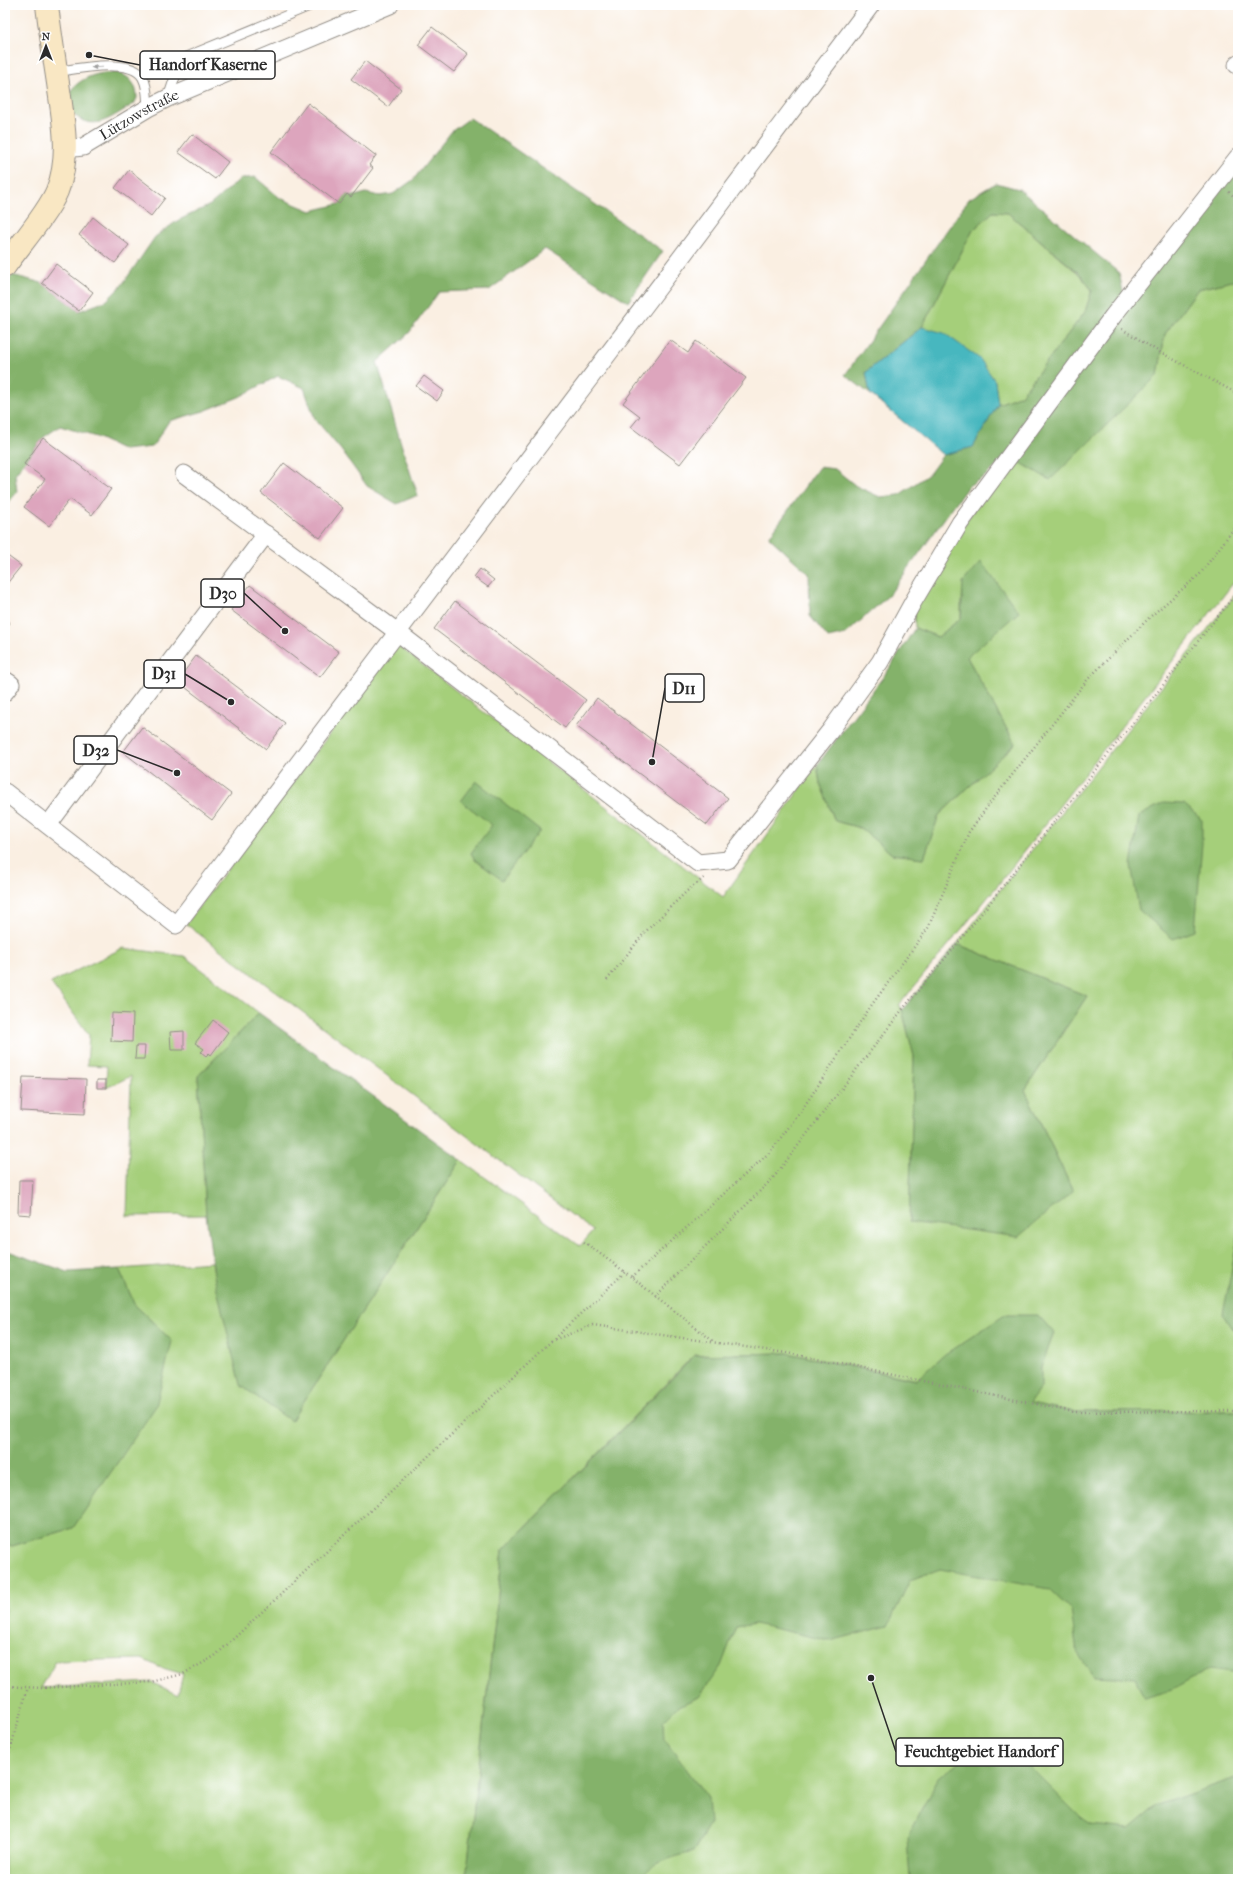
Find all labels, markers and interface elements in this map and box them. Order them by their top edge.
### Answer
north arrow [26,26,66,66]
text: N [42,30,51,43]
callout: Handorf Kaserne [140,51,275,79]
text: Handorf Kaserne [149,55,267,74]
one-way arrow [91,63,103,70]
street label: Lützowstraße [96,85,182,144]
callout: D30 [201,579,244,607]
text: D30 [209,584,237,604]
callout: D31 [144,660,185,688]
text: D31 [152,664,177,684]
callout: D11 [665,674,704,702]
text: D11 [672,679,696,698]
callout: D32 [74,736,117,764]
text: D32 [83,741,110,761]
callout: Feuchtgebiet Handorf [896,1738,1063,1766]
text: Feuchtgebiet Handorf [903,1742,1059,1762]

